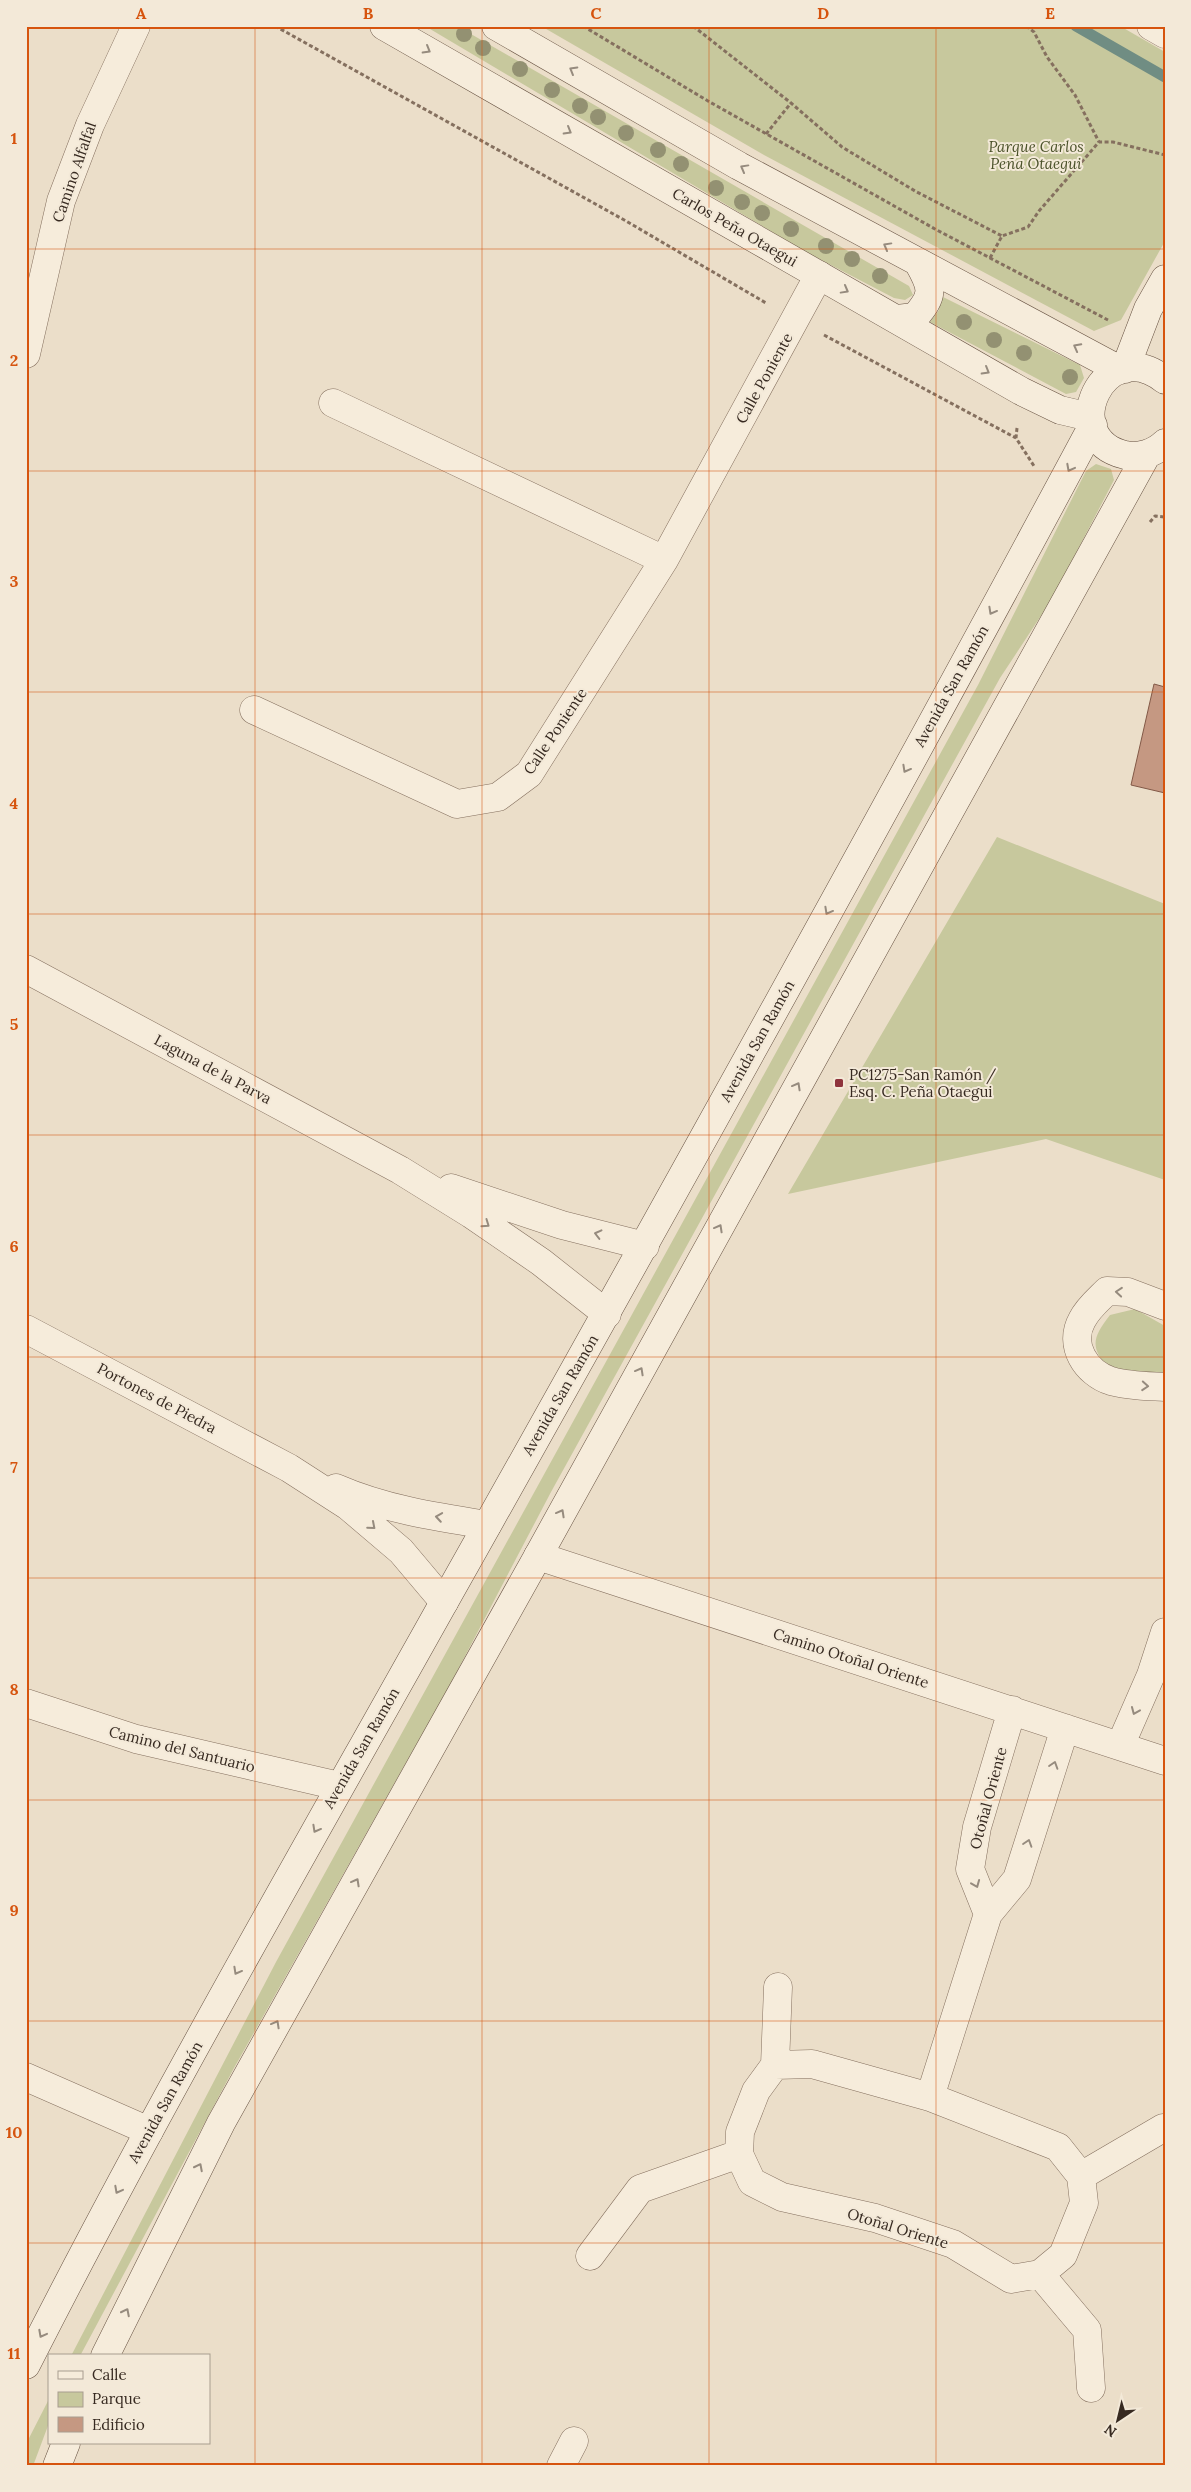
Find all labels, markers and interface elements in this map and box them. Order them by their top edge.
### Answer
text: A [136,3,147,23]
text: B [363,3,374,23]
text: C [590,3,602,23]
text: D [817,3,829,23]
text: E [1045,3,1055,23]
one-way arrow [421,44,430,54]
one-way arrow [569,67,578,77]
street label: Camino Alfalfal [48,119,100,225]
one-way arrow [562,125,571,135]
text: 1 [11,128,17,148]
park label: Parque Carlos Peña Otaegui [988,137,1084,173]
one-way arrow [741,164,750,174]
street label: Carlos Peña Otaegui [669,183,801,271]
one-way arrow [883,242,892,252]
one-way arrow [840,284,849,294]
street label: Calle Poniente [731,329,797,427]
one-way arrow [1073,343,1082,353]
text: 2 [10,350,18,370]
one-way arrow [981,365,990,375]
one-way arrow [1066,463,1076,472]
text: 3 [10,571,19,591]
one-way arrow [988,606,998,615]
street label: Avenida San Ramón [909,622,992,751]
street label: Calle Poniente [519,684,591,778]
one-way arrow [902,763,912,772]
text: 4 [10,793,19,813]
one-way arrow [824,906,834,915]
street label: Avenida San Ramón [715,977,798,1106]
text: 5 [10,1014,19,1034]
street label: Laguna de la Parva [151,1030,275,1108]
place label: PC1275-San Ramón / Esq. C. Peña Otaegui [849,1065,997,1101]
marker: PC1275-San Ramón / Esq. C. Peña Otaegui [833,1077,845,1089]
one-way arrow [791,1082,801,1091]
one-way arrow [480,1218,489,1227]
one-way arrow [712,1225,722,1234]
one-way arrow [594,1229,602,1239]
text: 6 [9,1236,19,1256]
one-way arrow [1114,1286,1122,1297]
street label: Avenida San Ramón [517,1331,602,1460]
street label: Portones de Piedra [94,1359,220,1438]
one-way arrow [634,1367,644,1376]
one-way arrow [1141,1380,1149,1391]
text: 7 [10,1457,18,1477]
one-way arrow [555,1509,565,1518]
one-way arrow [434,1513,443,1523]
one-way arrow [366,1520,375,1529]
street label: Camino Otoñal Oriente [771,1624,931,1692]
text: 8 [9,1679,19,1699]
street label: Avenida San Ramón [318,1684,403,1813]
one-way arrow [1131,1706,1142,1715]
street label: Camino del Santuario [107,1722,257,1776]
street label: Otoñal Oriente [965,1745,1011,1851]
one-way arrow [1048,1761,1058,1769]
one-way arrow [312,1823,322,1832]
one-way arrow [1023,1839,1033,1847]
one-way arrow [349,1878,359,1887]
one-way arrow [970,1879,980,1888]
text: 9 [9,1900,19,1920]
one-way arrow [234,1966,244,1975]
one-way arrow [270,2020,280,2029]
street label: Avenida San Ramón [123,2038,206,2167]
text: 10 [6,2122,22,2142]
one-way arrow [193,2163,203,2172]
one-way arrow [114,2185,124,2194]
street label: Otoñal Oriente [845,2204,951,2252]
one-way arrow [120,2308,130,2317]
one-way arrow [38,2329,48,2338]
text: 11 [8,2343,21,2363]
legend [48,2354,210,2444]
text: Calle [92,2365,127,2384]
text: Parque [92,2389,141,2408]
north arrow [1094,2394,1144,2444]
text: Edificio [92,2415,145,2434]
text: N [1101,2420,1120,2441]

